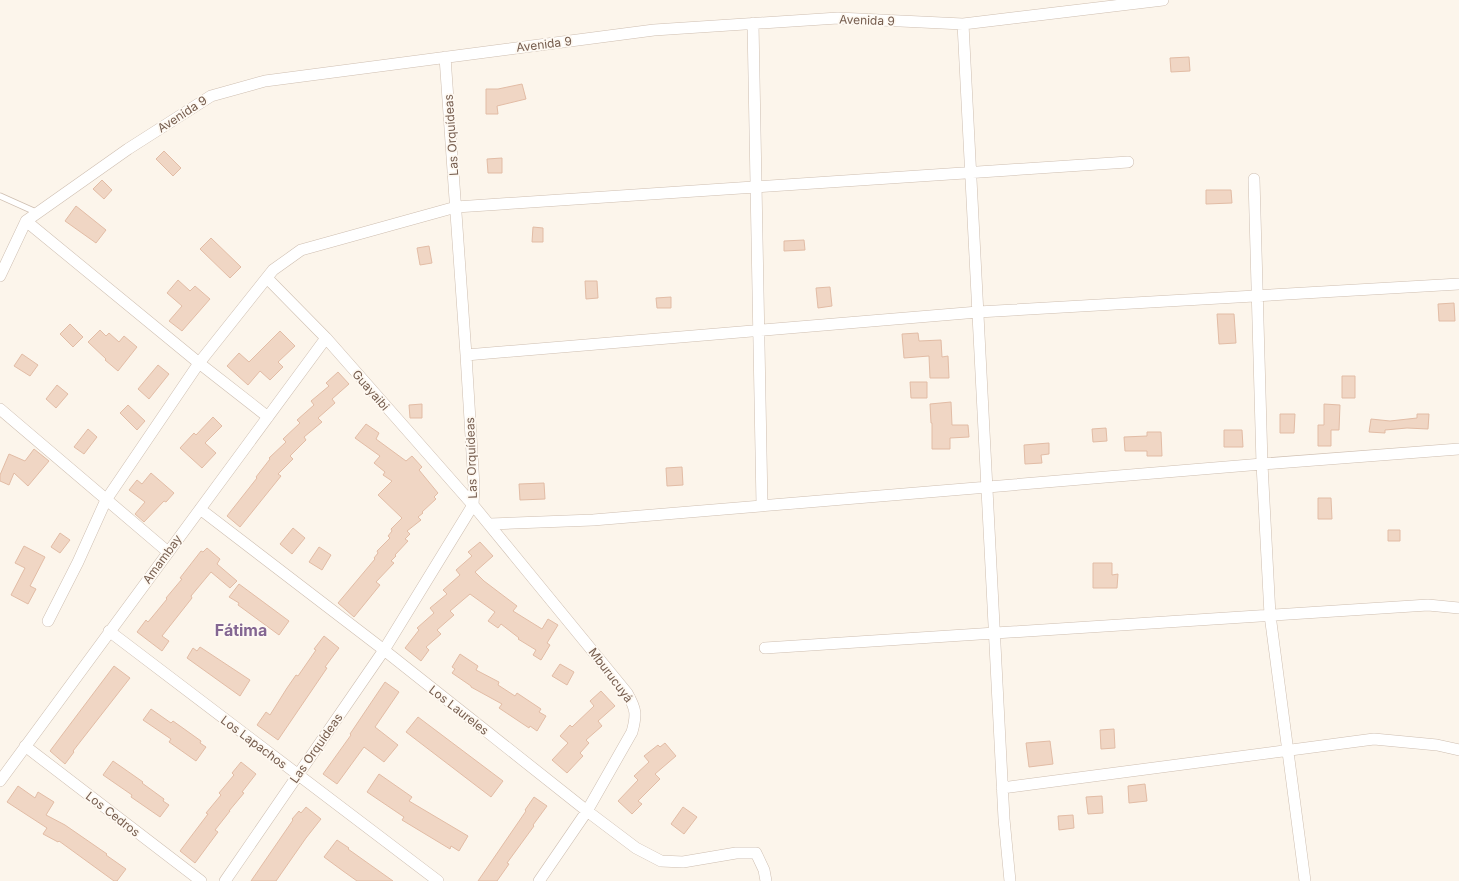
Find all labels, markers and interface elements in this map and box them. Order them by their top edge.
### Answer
street label: Avenida 9 [839,12,895,28]
street label: Avenida 9 [515,33,573,55]
street label: Avenida 9 [154,92,210,136]
street label: Las Orquídeas [441,94,461,176]
street label: Guayaibi [349,367,393,414]
street label: Las Orquídeas [462,417,480,499]
street label: Amambay [139,531,185,586]
district label: Fátima [215,620,267,640]
street label: Mburucuyá [586,645,636,705]
street label: Los Laureles [426,682,492,738]
street label: Las Orquídeas [286,710,346,786]
street label: Los Lapachos [218,712,290,772]
street label: Los Cedros [83,788,143,840]

